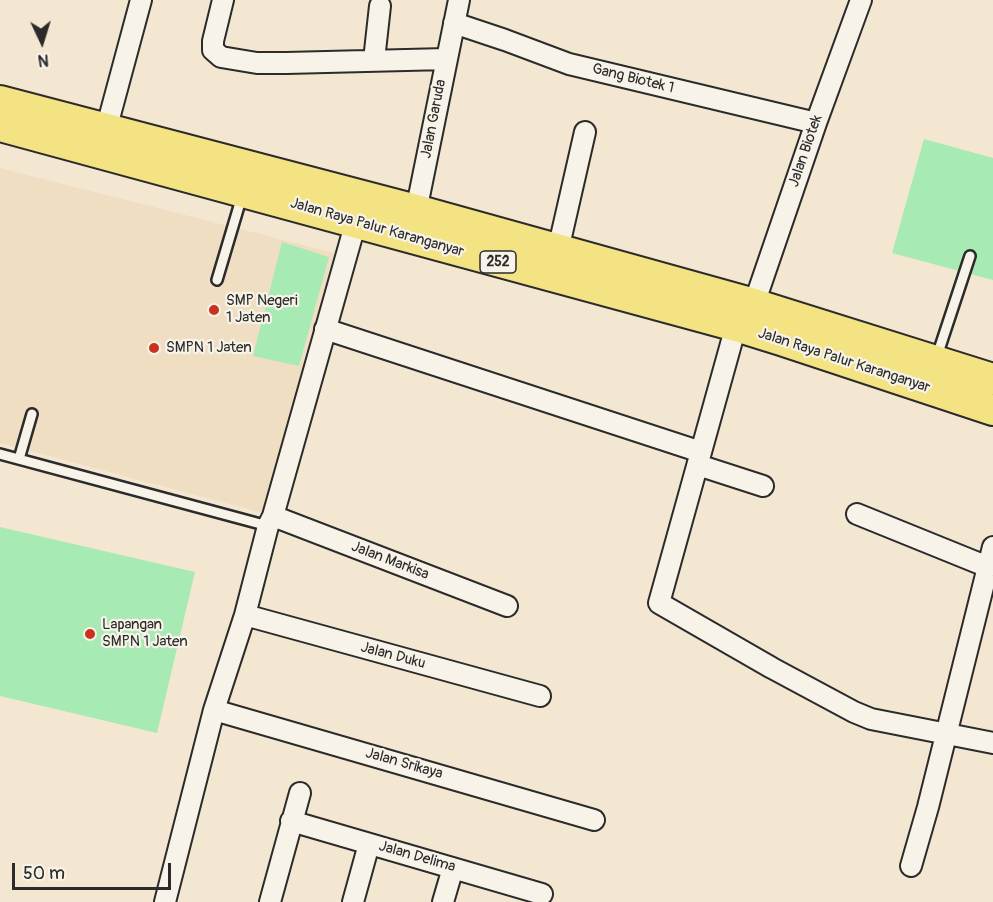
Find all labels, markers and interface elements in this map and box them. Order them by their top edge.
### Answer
north arrow [12,12,72,72]
text: N [37,50,49,70]
street label: Gang Biotek 1 [590,60,676,98]
street label: Jalan Garuda [418,78,450,160]
street label: Jalan Biotek [785,113,827,189]
street label: Jalan Raya Palur Karanganyar [288,195,466,261]
road number: 252 [480,251,516,273]
place label: SMP Negeri 1 Jaten [226,292,298,327]
marker: SMP Negeri 1 Jaten [207,303,221,317]
street label: Jalan Raya Palur Karanganyar [756,325,932,397]
place label: SMPN 1 Jaten [166,339,252,357]
marker: SMPN 1 Jaten [147,341,161,355]
street label: Jalan Markisa [349,538,431,584]
place label: Lapangan SMPN 1 Jaten [102,616,188,651]
marker: Lapangan SMPN 1 Jaten [83,627,97,641]
street label: Jalan Duku [359,639,427,673]
street label: Jalan Srikaya [363,744,445,784]
street label: Jalan Delima [377,837,457,877]
scale bar [15,851,174,889]
text: 50 m [23,862,65,885]

